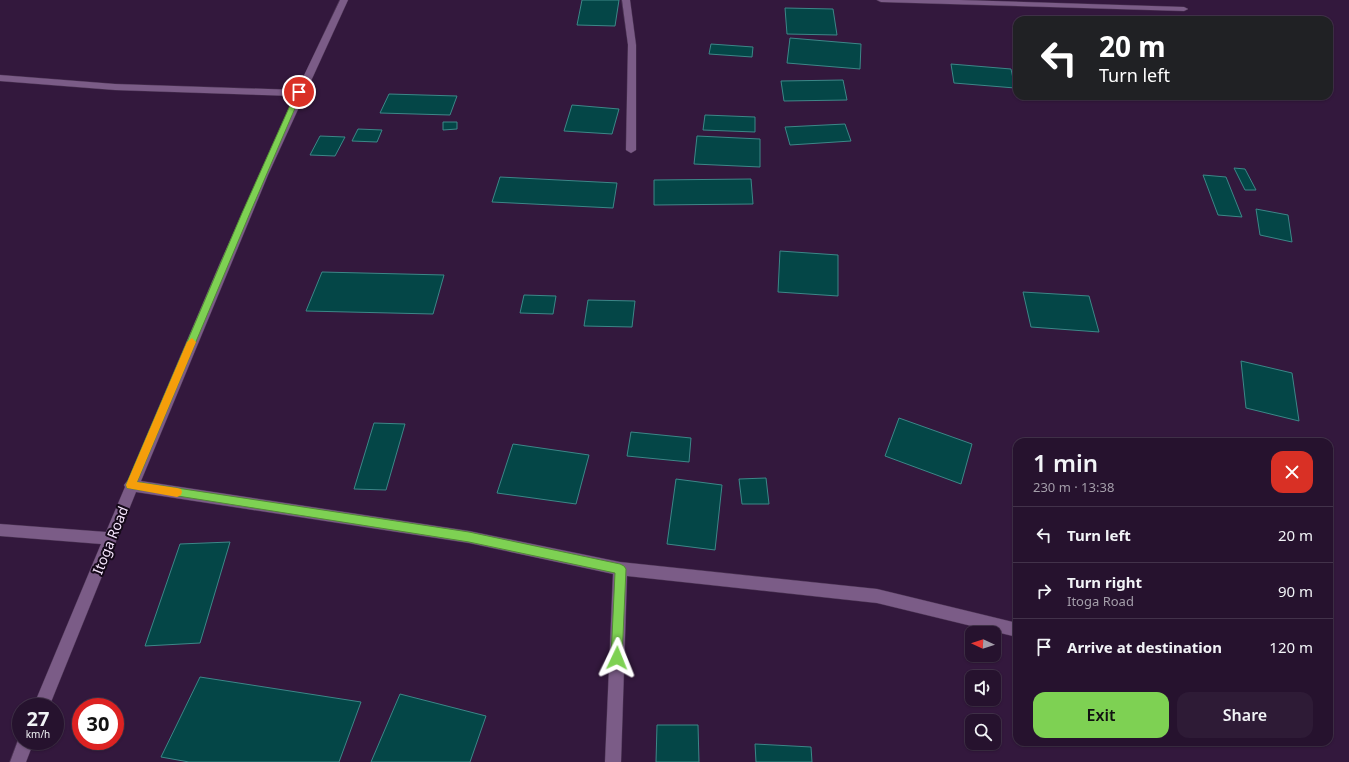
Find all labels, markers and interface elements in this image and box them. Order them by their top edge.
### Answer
text: 20 m [1099,27,1166,65]
icon: left [1033,32,1085,84]
text: Turn left [1099,63,1170,87]
pin [282,75,316,109]
icon: arrive [288,81,310,103]
text: 1 min [1033,446,1098,479]
button: close [1271,451,1313,493]
text: 230 m · 13:38 [1033,478,1114,496]
street label: Itoga Road [88,503,132,577]
icon: left [1033,524,1055,546]
text: Turn left [1067,525,1131,545]
text: 20 m [1278,525,1313,545]
text: Turn right [1067,572,1142,592]
icon: right [1033,580,1055,602]
text: 90 m [1278,581,1313,601]
text: Itoga Road [1067,592,1134,610]
north arrow [965,626,1001,662]
map controls [965,626,1001,750]
icon: arrive [1033,636,1055,658]
position arrow [596,637,638,679]
text: Arrive at destination [1067,637,1222,657]
text: 120 m [1269,637,1313,657]
button: sound [965,670,1001,706]
button: Exit [1033,692,1169,738]
button: Share [1177,692,1313,738]
speed limit sign: 30 [72,698,124,750]
text: 27 [27,705,49,732]
button: search [965,714,1001,750]
text: km/h [26,727,50,741]

